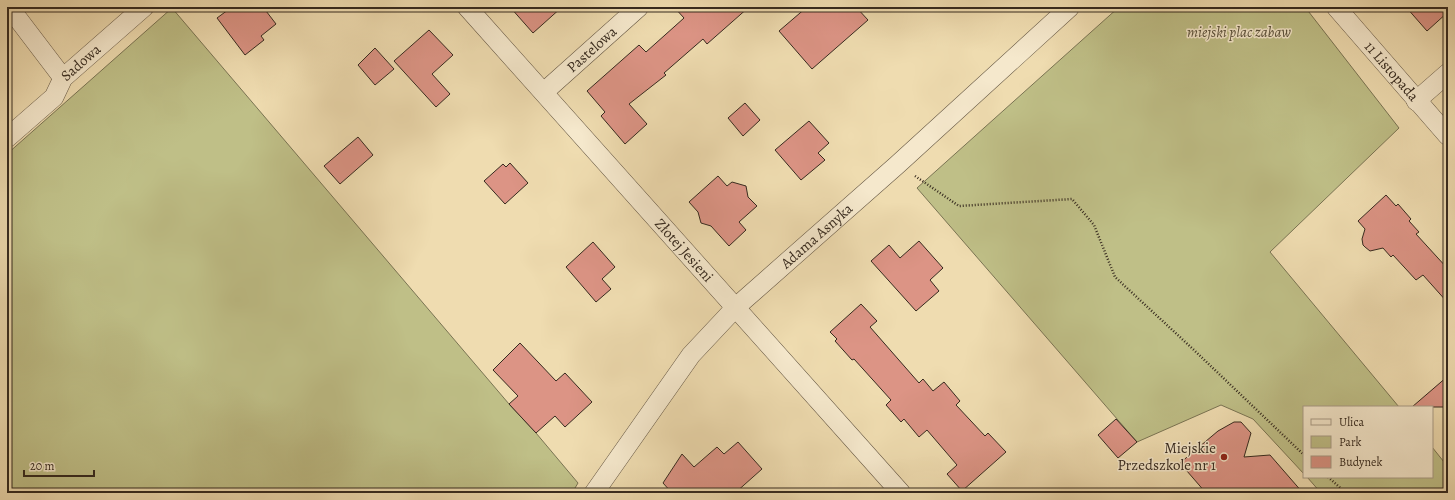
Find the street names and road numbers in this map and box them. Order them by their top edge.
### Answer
street label: Pastelowa [562,22,621,77]
street label: 11 Listopada [1360,37,1423,106]
street label: Sadowa [56,39,105,86]
street label: Adama Asnyka [776,199,857,274]
street label: Złotej Jesieni [650,214,718,286]

